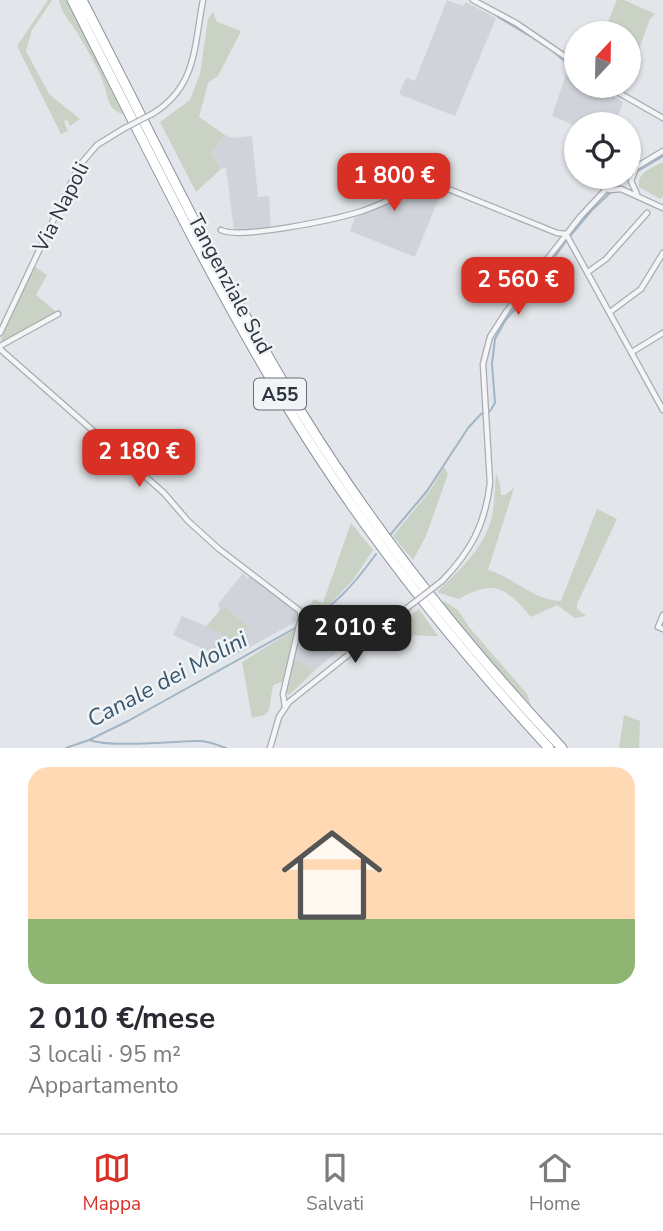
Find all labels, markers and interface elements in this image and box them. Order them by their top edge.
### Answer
north arrow [564,21,640,98]
map controls [564,21,641,189]
button: locate [564,112,641,189]
pin: 1 800 € [329,154,459,213]
street label: Via Napoli [26,157,96,258]
text: 1 800 € [353,160,435,191]
street label: Tangenziale Sud [181,209,279,359]
pin: 2 560 € [453,258,583,317]
text: 2 560 € [477,264,559,295]
road number: A55 [254,378,306,410]
pin: 2 180 € [74,430,204,489]
text: 2 180 € [98,436,180,467]
pin: 2 010 € [290,606,420,665]
text: 2 010 € [314,612,396,643]
water label: Canale dei Molini [82,624,253,735]
icon: home [269,812,395,938]
text: 2 010 €/mese [28,998,215,1039]
text: 3 locali · 95 m² [28,1039,181,1070]
text: Appartamento [28,1070,179,1101]
tab: Mappa [83,1149,141,1217]
tab: Salvati [306,1149,364,1217]
tab: Home [529,1149,580,1217]

